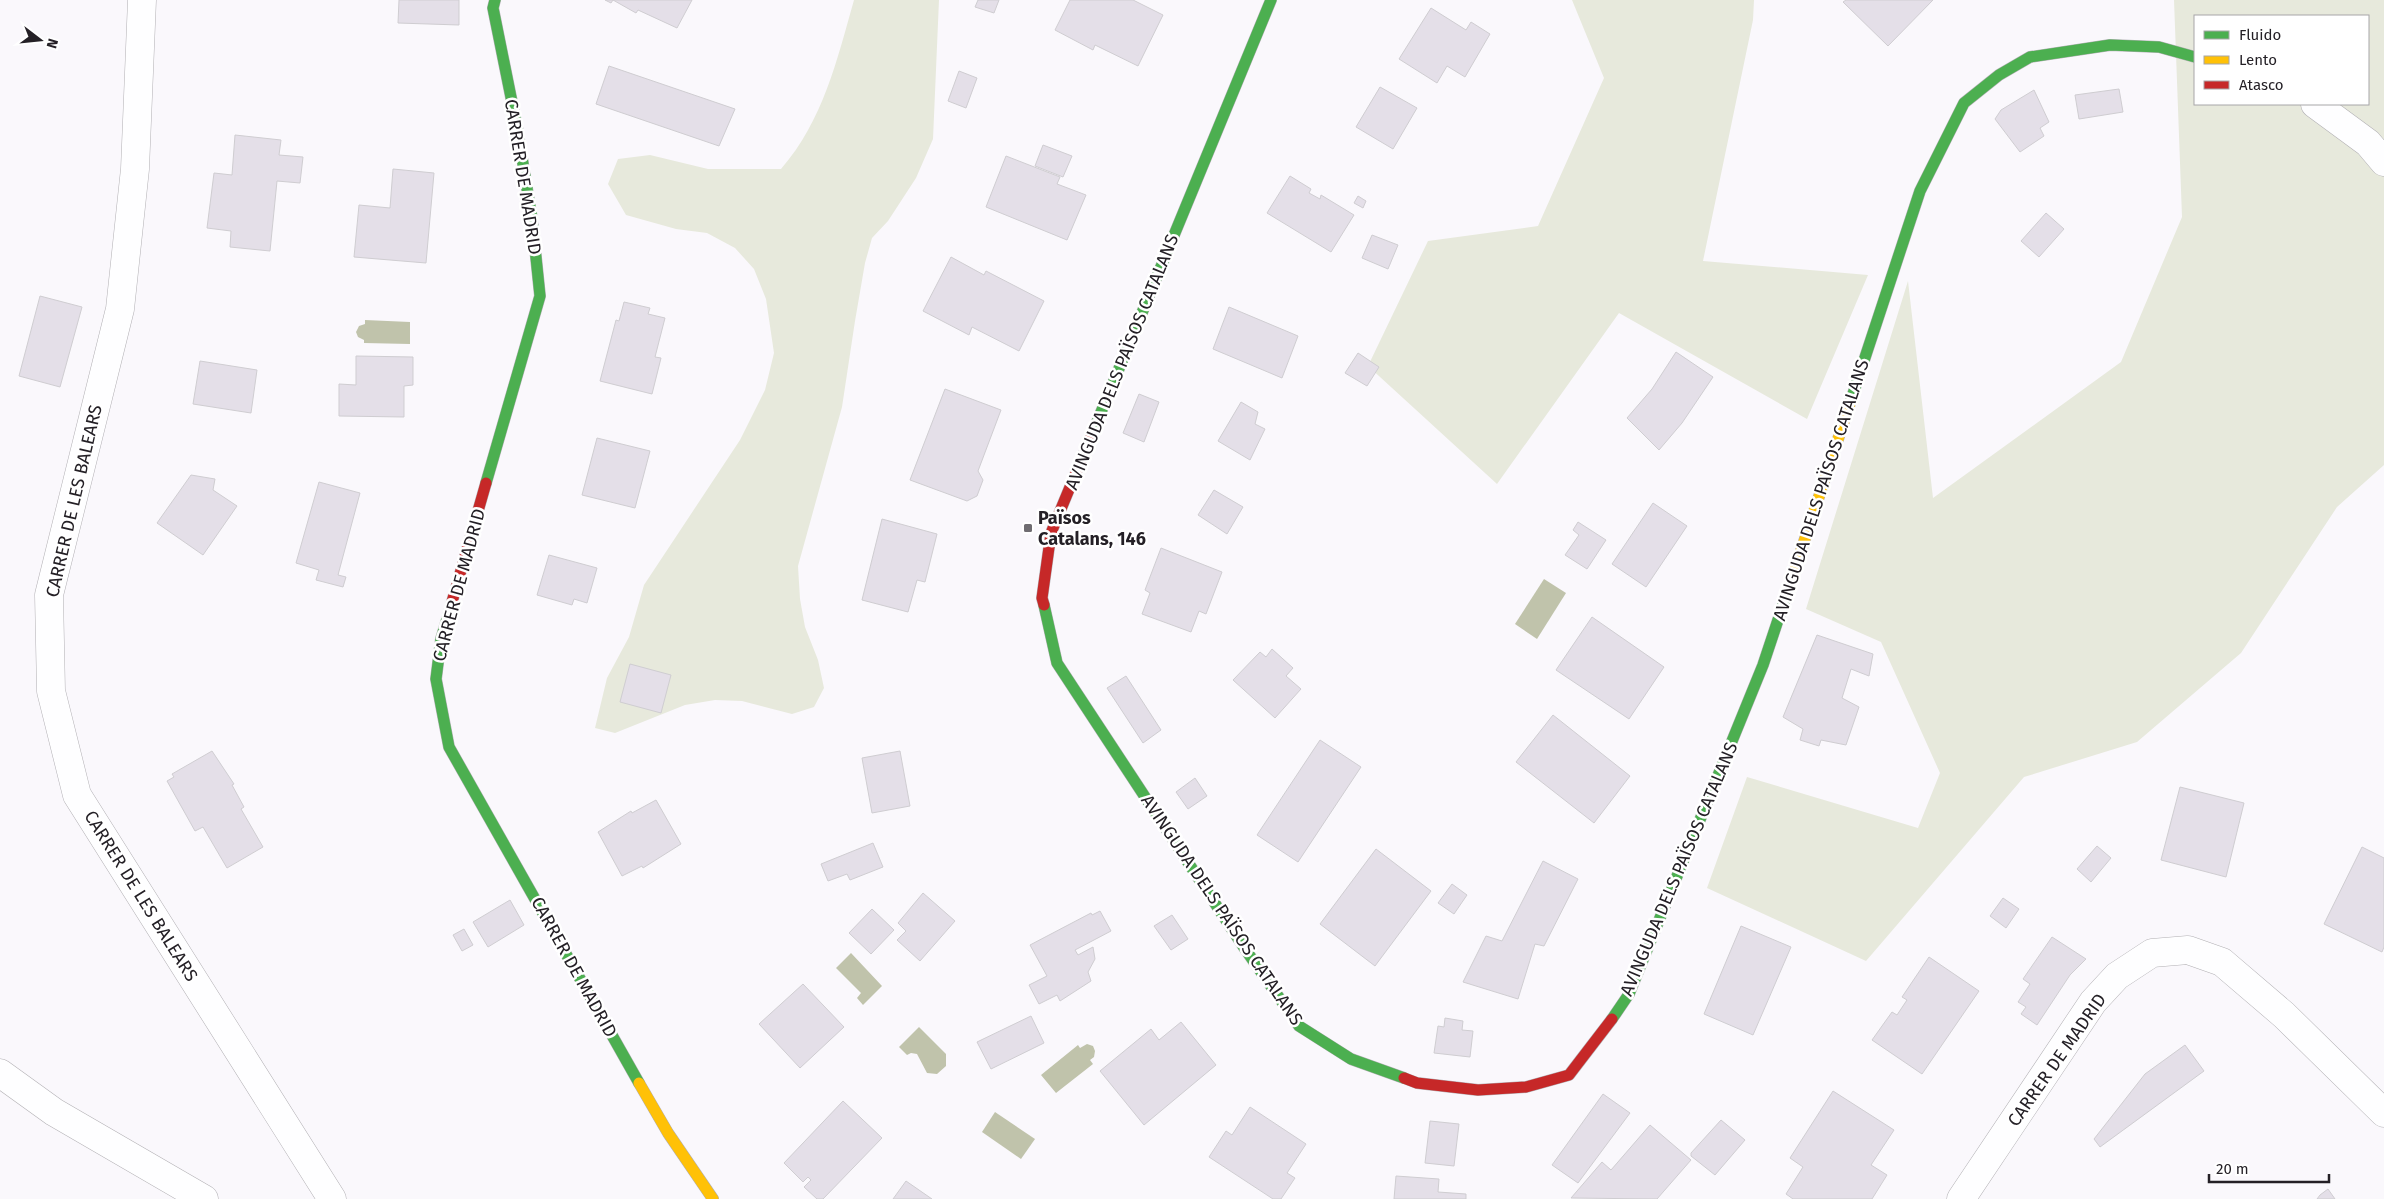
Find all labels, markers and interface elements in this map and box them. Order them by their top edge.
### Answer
north arrow [15,15,65,65]
legend [2194,15,2369,105]
text: Fluido [2239,26,2281,44]
text: N [43,37,61,50]
text: Lento [2239,51,2277,69]
text: Atasco [2239,76,2284,94]
street label: CARRER DE MADRID [500,98,546,256]
street label: AVINGUDA DELS PAÏSOS CATALANS [1061,231,1183,493]
street label: AVINGUDA DELS PAÏSOS CATALANS [1768,356,1874,623]
street label: CARRER DE LES BALEARS [41,402,107,600]
street label: CARRER DE MADRID [428,506,490,664]
place label: Països Catalans, 146 [1038,507,1146,550]
marker: Països Catalans, 146 [1022,522,1034,534]
street label: AVINGUDA DELS PAÏSOS CATALANS [1615,739,1743,999]
street label: AVINGUDA DELS PAÏSOS CATALANS [1136,791,1308,1030]
street label: CARRER DE LES BALEARS [79,807,203,986]
street label: CARRER DE MADRID [526,893,622,1041]
street label: CARRER DE MADRID [2003,989,2111,1131]
scale bar [2209,1152,2329,1184]
text: 20 m [2216,1160,2249,1178]

